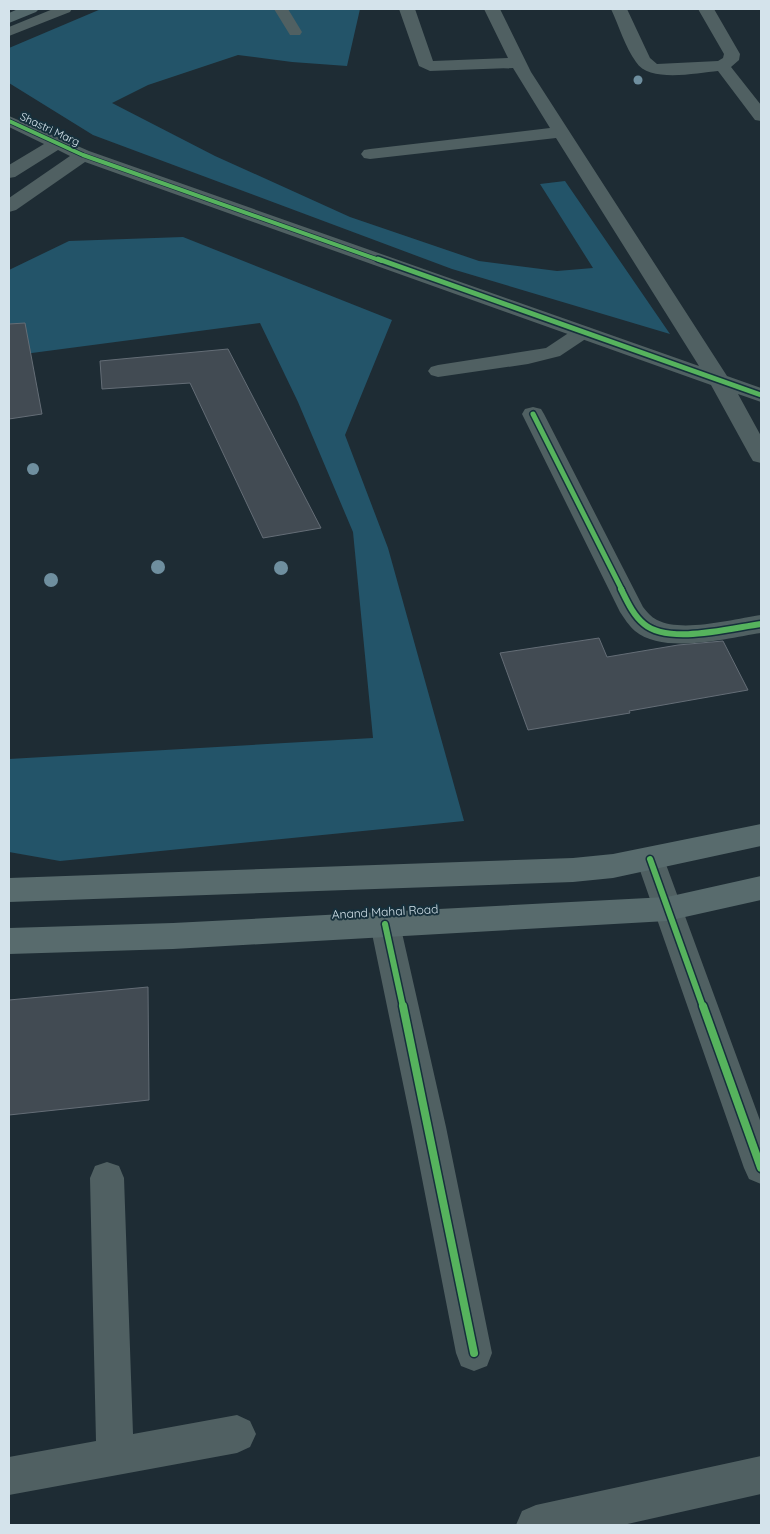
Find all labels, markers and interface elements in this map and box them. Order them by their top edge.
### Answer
street label: Shastri Marg [18,109,82,149]
street label: Anand Mahal Road [331,901,439,922]

